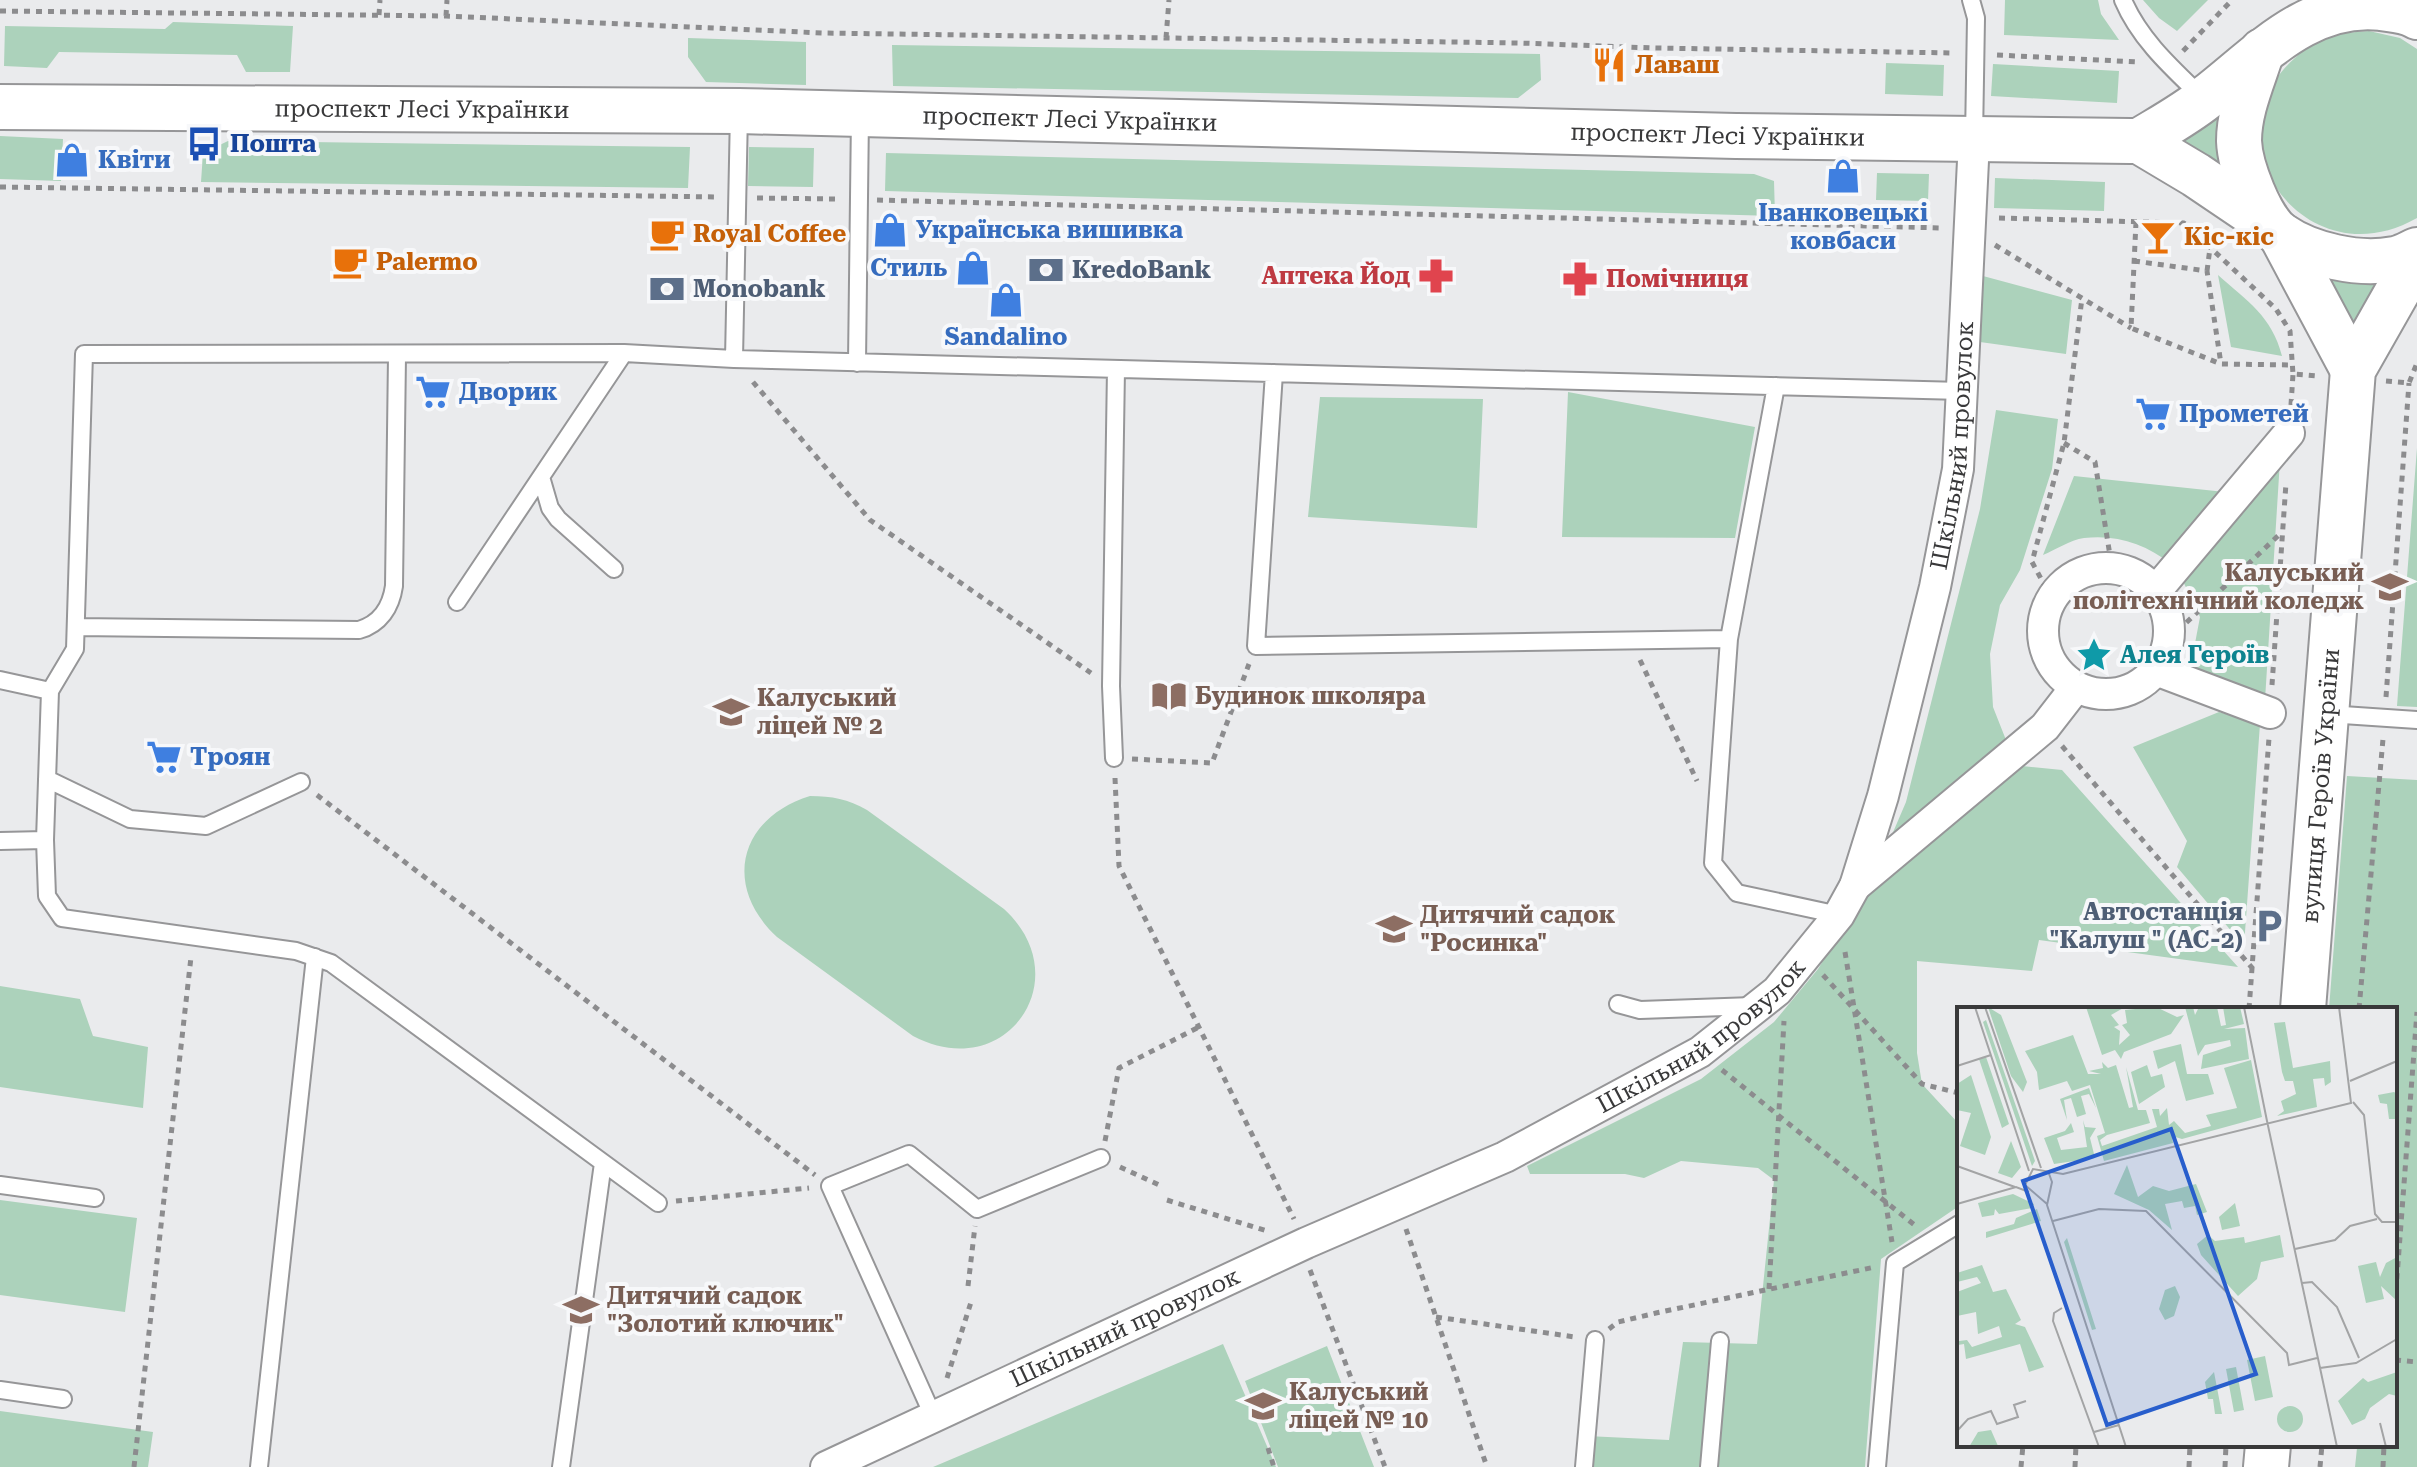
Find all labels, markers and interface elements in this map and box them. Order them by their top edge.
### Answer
restaurant icon: Лаваш [1590,46,1628,84]
place label: Лаваш [1635,51,1720,79]
street label: проспект Лесі Українки [275,94,569,124]
street label: проспект Лесі Українки [922,102,1218,137]
street label: проспект Лесі Українки [1570,118,1865,152]
bus stop icon: Пошта [185,125,223,163]
place label: Пошта [230,130,316,158]
shop icon: Квіти [53,141,91,179]
place label: Квіти [98,146,171,174]
shop icon: Іванковецькі ковбаси [1824,157,1862,195]
place label: Іванковецькі ковбаси [1758,199,1928,255]
shop icon: Українська вишивка [871,211,909,249]
cafe icon: Royal Coffee [648,215,686,253]
place label: Українська вишивка [916,216,1183,244]
bar icon: Кіс-кіс [2139,218,2177,256]
place label: Royal Coffee [693,220,846,248]
place label: Кіс-кіс [2184,223,2274,251]
cafe icon: Palermo [331,243,369,281]
place label: Palermo [376,248,478,276]
shop icon: Стиль [954,249,992,287]
bank icon: KredoBank [1027,251,1065,289]
place label: Стиль [870,254,947,282]
place label: KredoBank [1072,256,1212,284]
pharmacy icon: Аптека Йод [1417,257,1455,295]
pharmacy icon: Помічниця [1561,260,1599,298]
place label: Аптека Йод [1261,261,1410,290]
place label: Помічниця [1606,265,1748,293]
bank icon: Monobank [648,270,686,308]
place label: Monobank [693,275,826,303]
shop icon: Sandalino [987,281,1025,319]
street label: Шкільний провулок [1925,321,1979,572]
place label: Sandalino [945,323,1068,351]
supermarket icon: Дворик [414,373,452,411]
place label: Дворик [459,378,558,406]
supermarket icon: Прометей [2134,395,2172,433]
place label: Прометей [2179,400,2309,428]
place label: Калуський політехнічний коледж [2073,559,2364,615]
school or university icon: Калуський політехнічний коледж [2371,568,2409,606]
place icon: Алея Героїв [2075,636,2113,674]
place label: Алея Героїв [2120,641,2270,669]
street label: вулиця Героїв України [2296,647,2345,924]
library icon: Будинок школяра [1150,677,1188,715]
place label: Будинок школяра [1195,682,1426,710]
place label: Калуський ліцей № 2 [757,684,897,740]
school or university icon: Калуський ліцей № 2 [712,693,750,731]
supermarket icon: Троян [145,738,183,776]
place label: Троян [190,743,270,771]
place label: Автостанція "Калуш " (АС-2) [2049,898,2243,954]
place label: Дитячий садок "Росинка" [1420,901,1616,957]
parking icon: Автостанція "Калуш " (АС-2) [2250,907,2288,945]
school or university icon: Дитячий садок "Росинка" [1375,910,1413,948]
street label: Шкільний провулок [1592,953,1811,1119]
inset map [1957,1007,2397,1447]
street label: Шкільний провулок [1006,1262,1244,1393]
place label: Дитячий садок "Золотий ключик" [607,1282,844,1338]
school or university icon: Дитячий садок "Золотий ключик" [562,1291,600,1329]
place label: Калуський ліцей № 10 [1289,1378,1429,1434]
school or university icon: Калуський ліцей № 10 [1244,1387,1282,1425]

